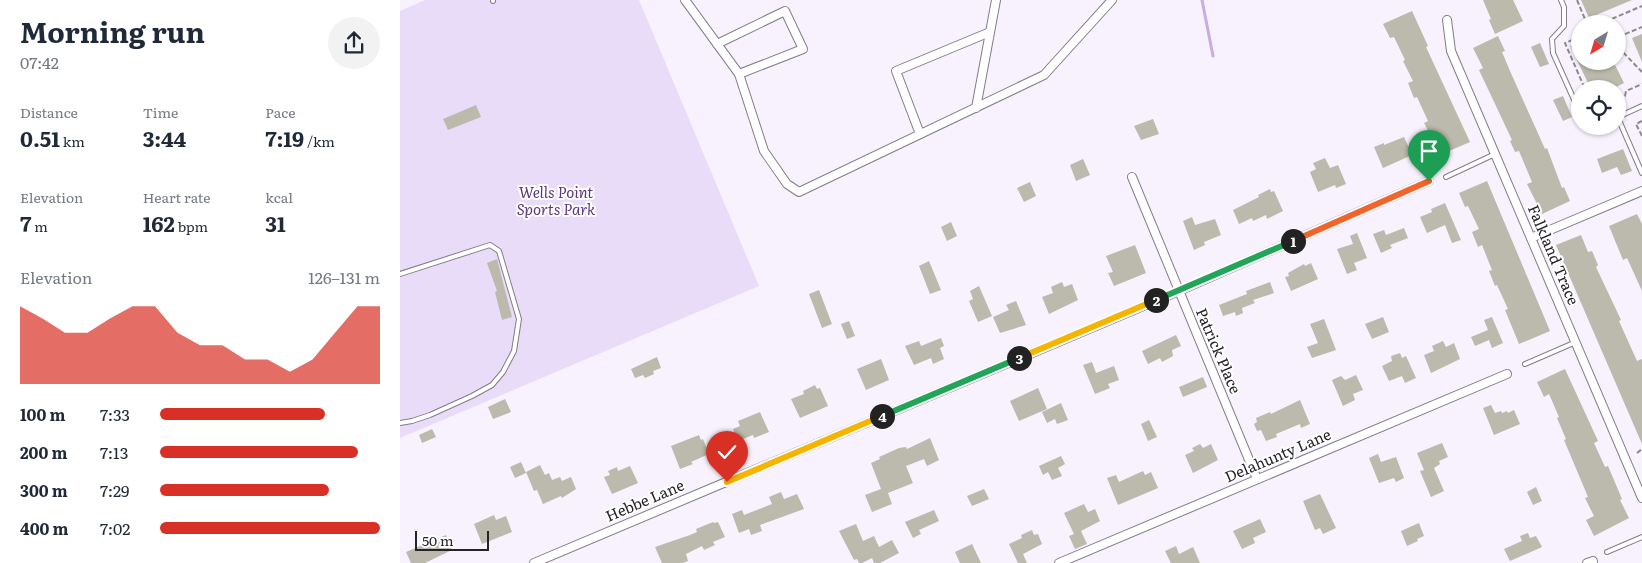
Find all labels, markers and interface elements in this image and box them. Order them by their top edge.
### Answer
text: Morning run [20,10,205,52]
north arrow [1571,15,1626,70]
map controls [1571,15,1626,135]
button: share [328,17,380,69]
text: 07:42 [20,50,59,74]
button: locate [1571,80,1626,135]
text: Distance [20,102,78,122]
text: Time [143,102,178,122]
text: Pace [265,102,295,122]
text: 0.51 [20,122,60,153]
text: 3:44 [143,122,186,153]
text: 7:19 [265,122,304,153]
pin [1408,130,1450,181]
text: km [60,131,85,151]
text: /km [304,131,335,151]
icon: arrive [1415,137,1443,165]
park label: Wells Point Sports Park [517,180,596,220]
text: Elevation [20,187,83,207]
text: Heart rate [143,187,211,207]
text: kcal [265,187,293,207]
street label: Falkland Trace [1523,201,1586,308]
text: 7 [20,207,31,238]
text: 162 [143,207,175,238]
text: 31 [265,207,286,238]
text: m [31,216,48,236]
text: bpm [175,216,208,236]
pin: 1 [1280,228,1306,254]
text: 1 [1291,231,1296,251]
text: Elevation [20,265,92,289]
text: 126–131 m [308,265,380,289]
pin: 2 [1144,288,1168,312]
text: 2 [1153,290,1160,310]
street label: Patrick Place [1191,304,1248,397]
pin: 3 [1006,346,1032,370]
text: 3 [1016,348,1023,368]
text: 100 m [20,402,66,426]
text: 7:33 [100,402,130,426]
pin: 4 [870,404,894,428]
text: 4 [878,406,887,426]
street label: Delahunty Lane [1221,422,1334,487]
pin [706,431,748,482]
icon: check [713,438,741,466]
text: 200 m [20,440,67,464]
text: 7:13 [100,440,128,464]
street label: Hebbe Lane [602,473,688,527]
text: 300 m [20,478,68,502]
text: 7:29 [100,478,129,502]
text: 400 m [20,516,69,540]
text: 7:02 [100,516,130,540]
scale bar [415,528,489,551]
text: 50 m [422,530,454,550]

